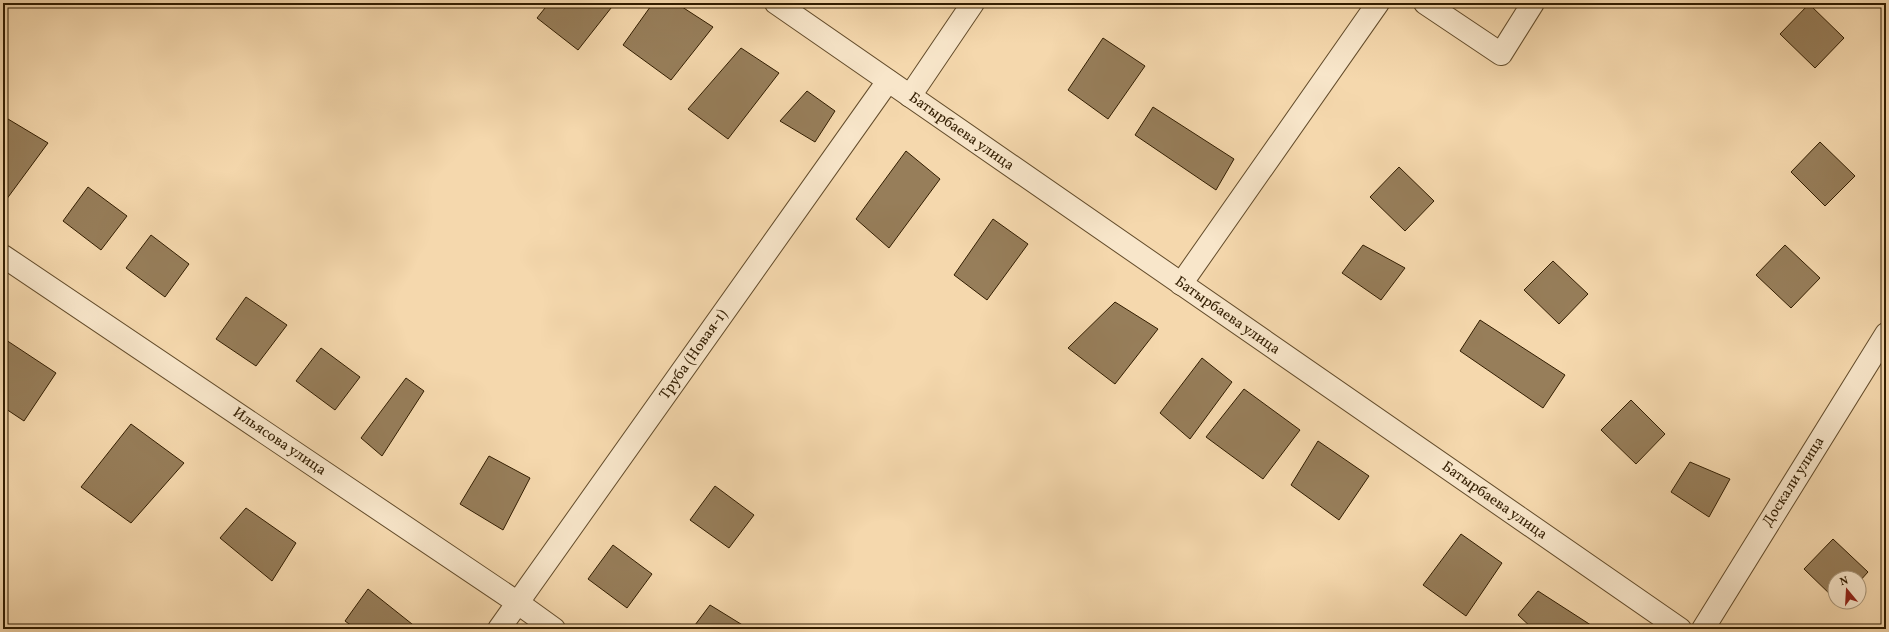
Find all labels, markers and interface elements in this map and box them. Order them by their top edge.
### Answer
street label: Батырбаева улица [904,88,1018,176]
street label: Батырбаева улица [1170,272,1284,360]
street label: Труба (Новая-1) [655,305,733,405]
street label: Ильясова улица [228,403,330,481]
street label: Доскали улица [1758,433,1830,531]
street label: Батырбаева улица [1437,457,1551,545]
north arrow [1827,570,1867,610]
text: N [1838,574,1850,590]

